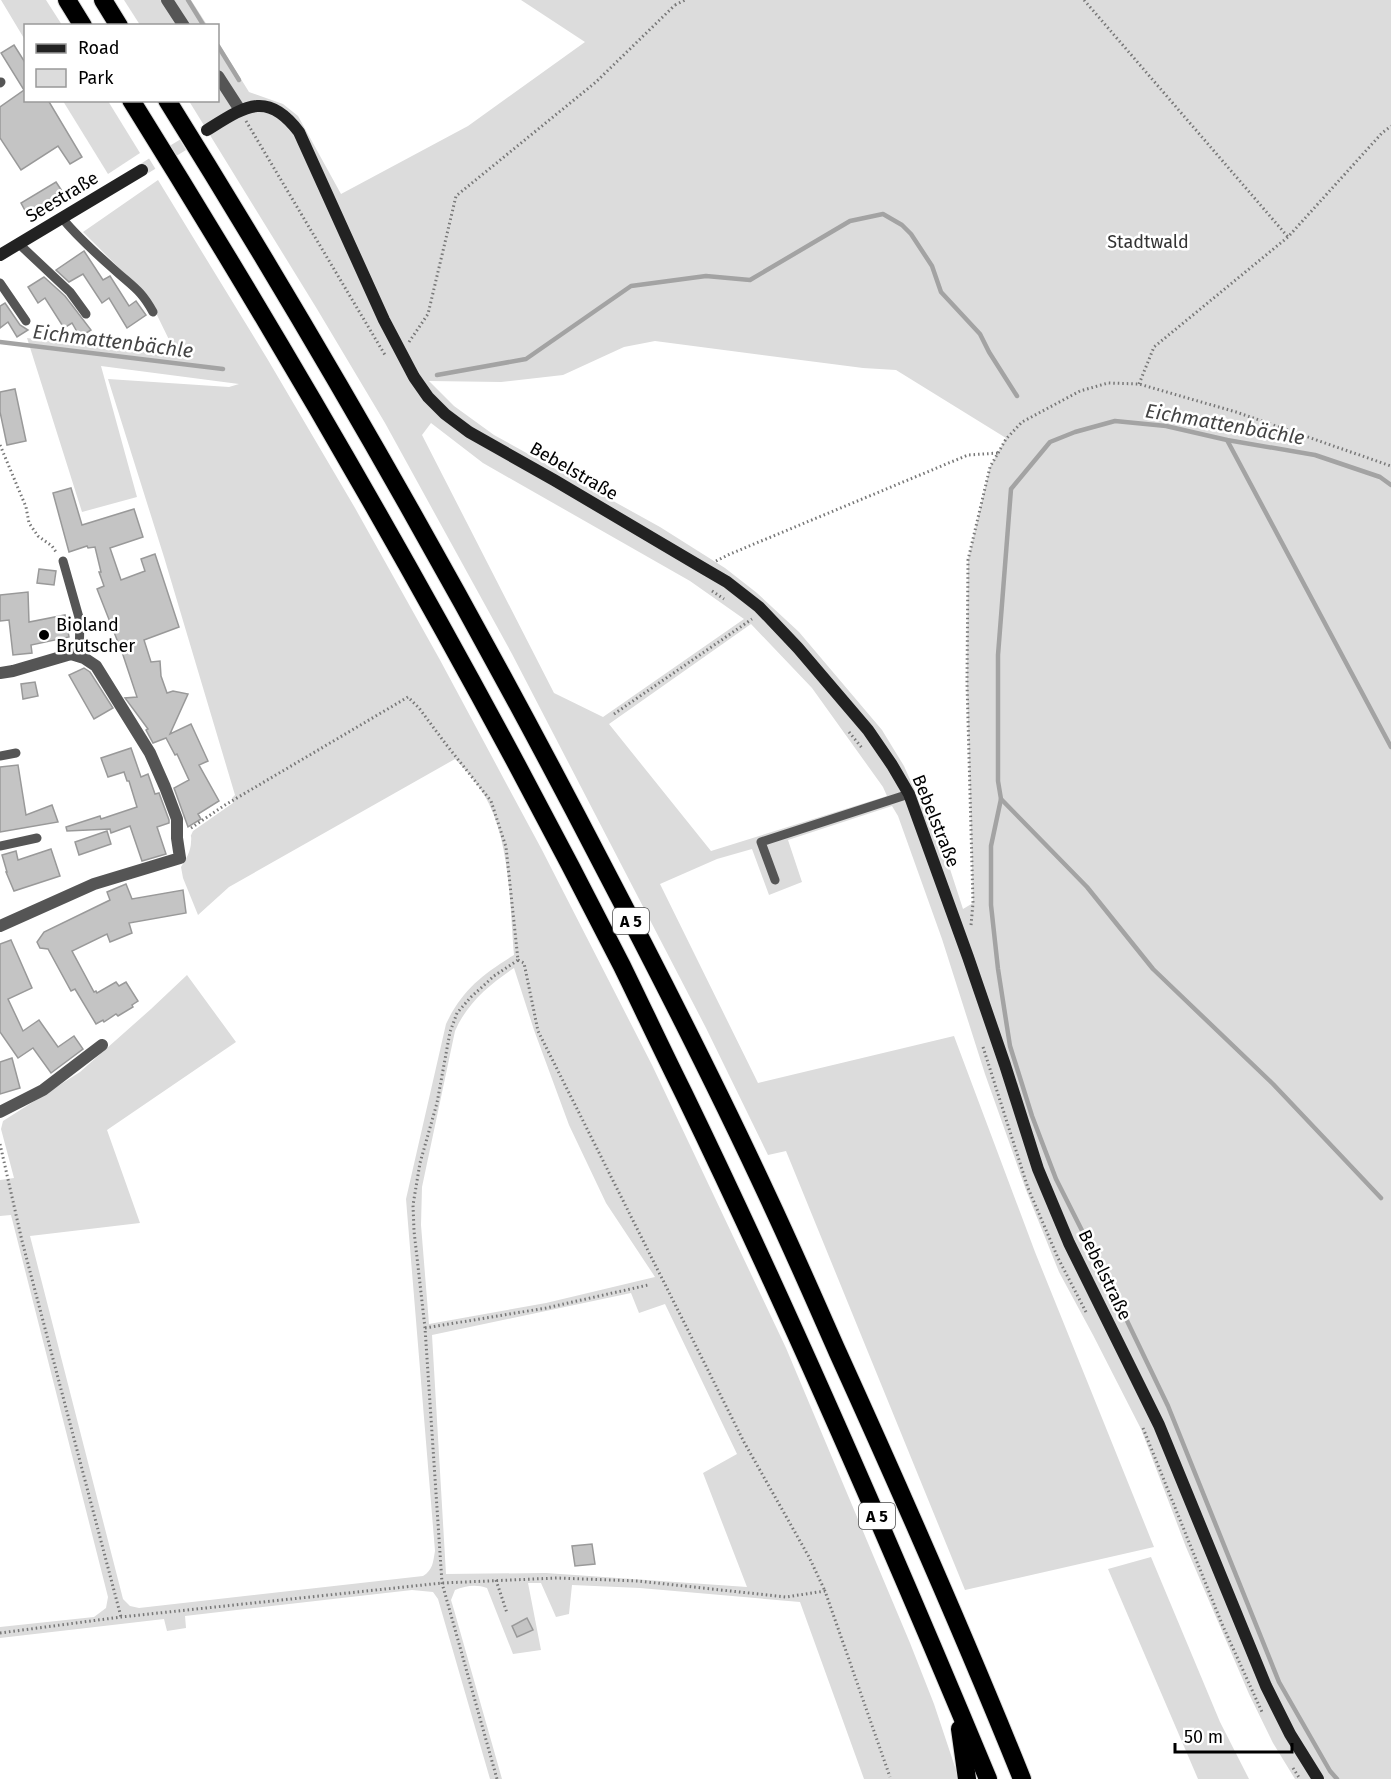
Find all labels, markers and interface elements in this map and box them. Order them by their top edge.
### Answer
legend [24,24,219,102]
text: Road [78,37,120,59]
text: Park [78,67,114,89]
street label: Seestraße [22,167,102,227]
park label: Stadtwald [1107,231,1189,253]
water label: Eichmattenbächle [31,319,195,363]
water label: Eichmattenbächle [1143,398,1307,450]
street label: Bebelstraße [526,437,622,505]
place label: Bioland Brutscher [56,614,135,657]
marker: Bioland Brutscher [37,628,51,642]
street label: Bebelstraße [907,771,965,871]
road number: A 5 [613,908,649,934]
street label: Bebelstraße [1074,1226,1136,1324]
road number: A 5 [859,1503,895,1529]
scale bar [1175,1716,1292,1754]
text: 50 m [1184,1726,1223,1748]

